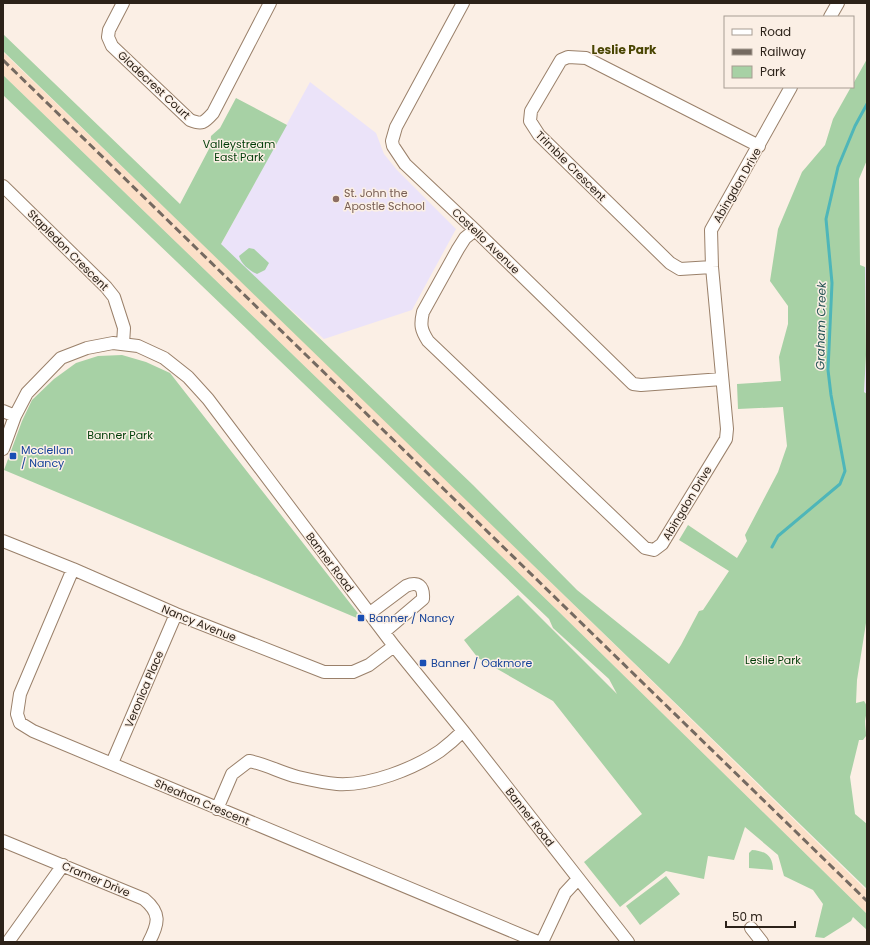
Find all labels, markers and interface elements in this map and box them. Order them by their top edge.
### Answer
legend [724,16,854,88]
text: Road [760,23,791,40]
district label: Leslie Park [591,41,657,58]
text: Railway [760,43,806,60]
street label: Gladecrest Court [114,47,194,123]
text: Park [760,63,787,80]
street label: Trimble Crescent [532,127,610,205]
park label: Valleystream East Park [203,136,275,165]
street label: Abingdon Drive [709,144,765,225]
place label: St. John the Apostle School [344,185,425,214]
marker: St. John the Apostle School [331,194,341,204]
street label: Costello Avenue [449,204,524,278]
street label: Stapledon Crescent [24,206,112,294]
water label: Graham Creek [811,281,830,370]
park label: Banner Park [87,427,153,443]
place label: Mcclellan / Nancy [21,442,73,471]
marker: Mcclellan / Nancy [8,451,18,461]
street label: Abingdon Drive [658,463,716,543]
street label: Banner Road [302,529,358,595]
street label: Nancy Avenue [159,601,239,645]
place label: Banner / Nancy [369,610,455,626]
marker: Banner / Nancy [356,613,366,623]
street label: Veronica Place [121,648,167,730]
park label: Leslie Park [745,652,801,668]
place label: Banner / Oakmore [431,655,533,671]
marker: Banner / Oakmore [418,658,428,668]
street label: Sheahan Crescent [152,775,252,829]
street label: Banner Road [502,784,558,850]
street label: Cramer Drive [59,857,133,901]
scale bar [726,903,795,929]
text: 50 m [732,908,763,925]

